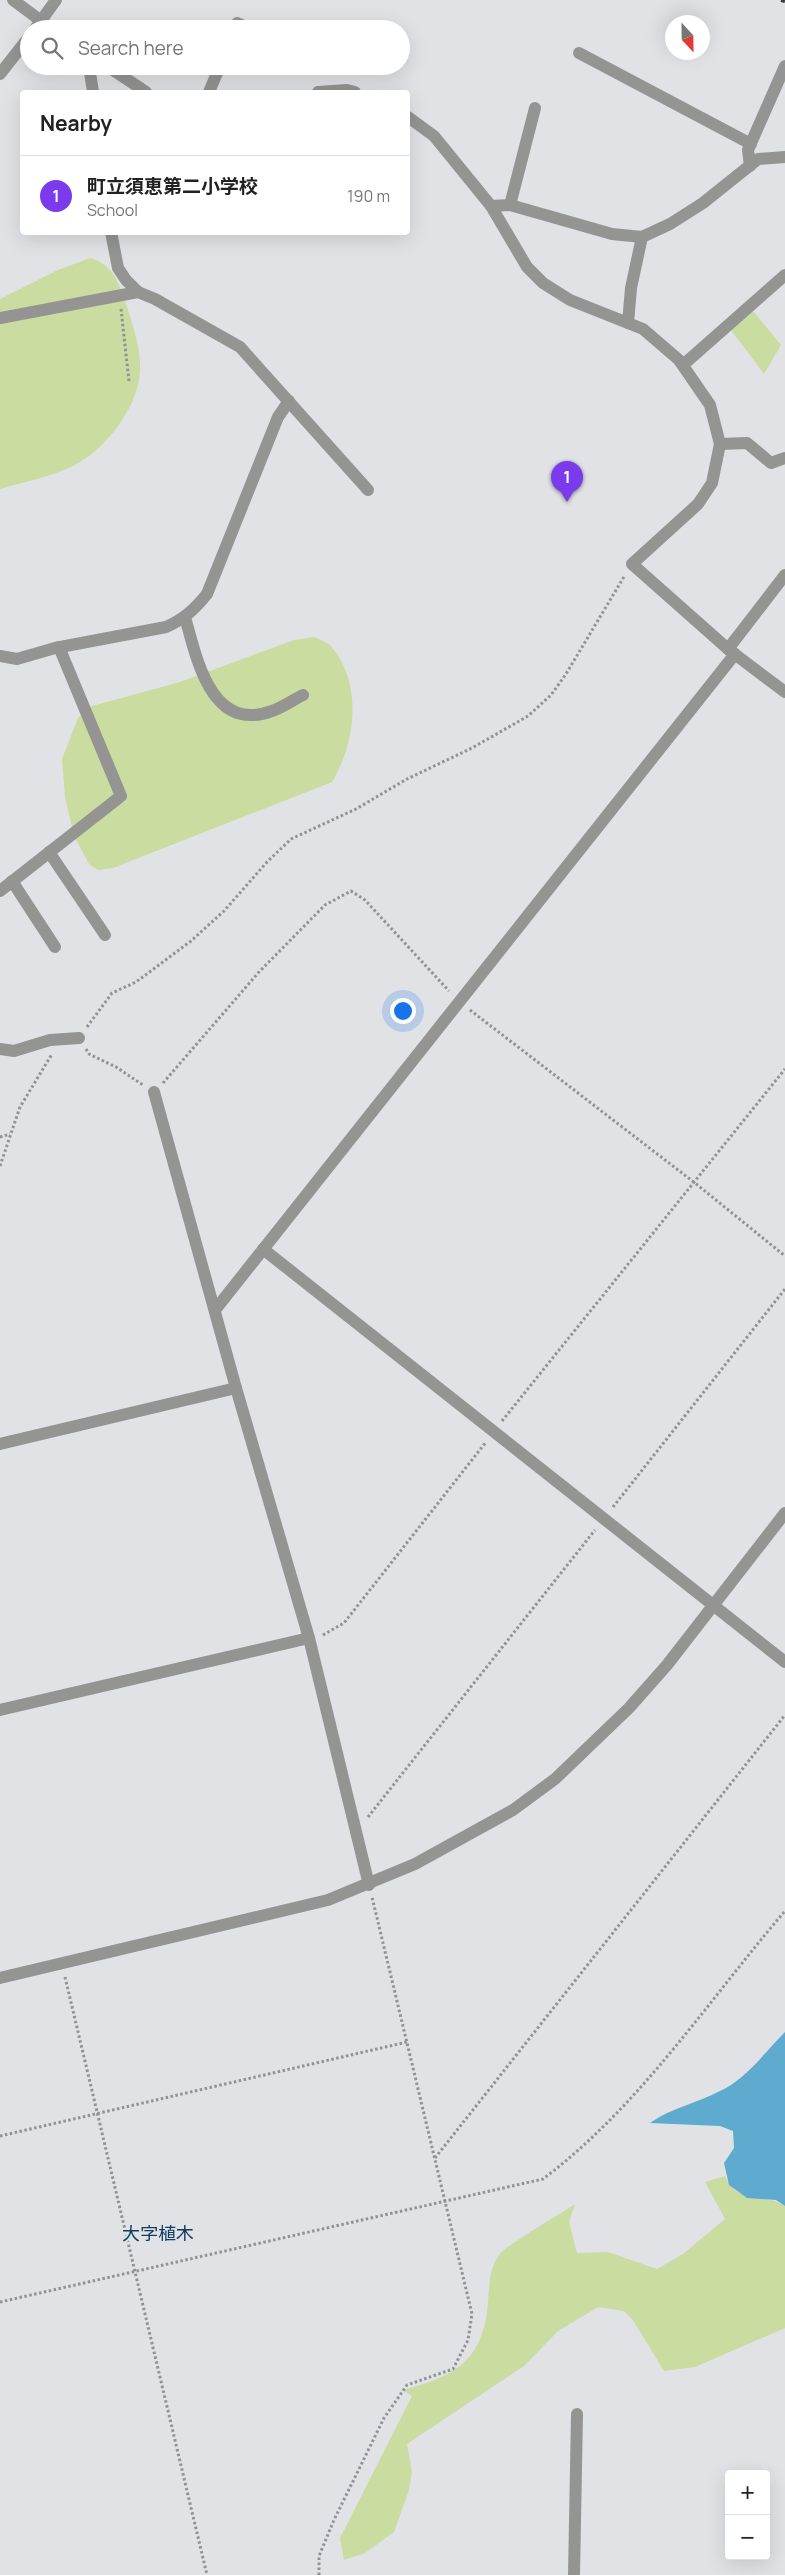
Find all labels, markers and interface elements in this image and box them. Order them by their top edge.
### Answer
north arrow [665,15,710,60]
search box [20,20,410,75]
icon: search [38,34,66,62]
text: Search here [78,35,184,61]
text: Nearby [40,109,112,137]
text: 町立須恵第二小学校 [87,173,258,199]
text: 1 [52,185,60,207]
text: 190 m [347,185,390,207]
text: School [87,199,138,221]
pin: 1 [551,461,583,502]
your location [390,998,416,1024]
district label: 大字植木 [122,2221,194,2245]
map controls [725,2470,770,2560]
button: + [725,2470,770,2515]
button: − [725,2515,770,2560]

